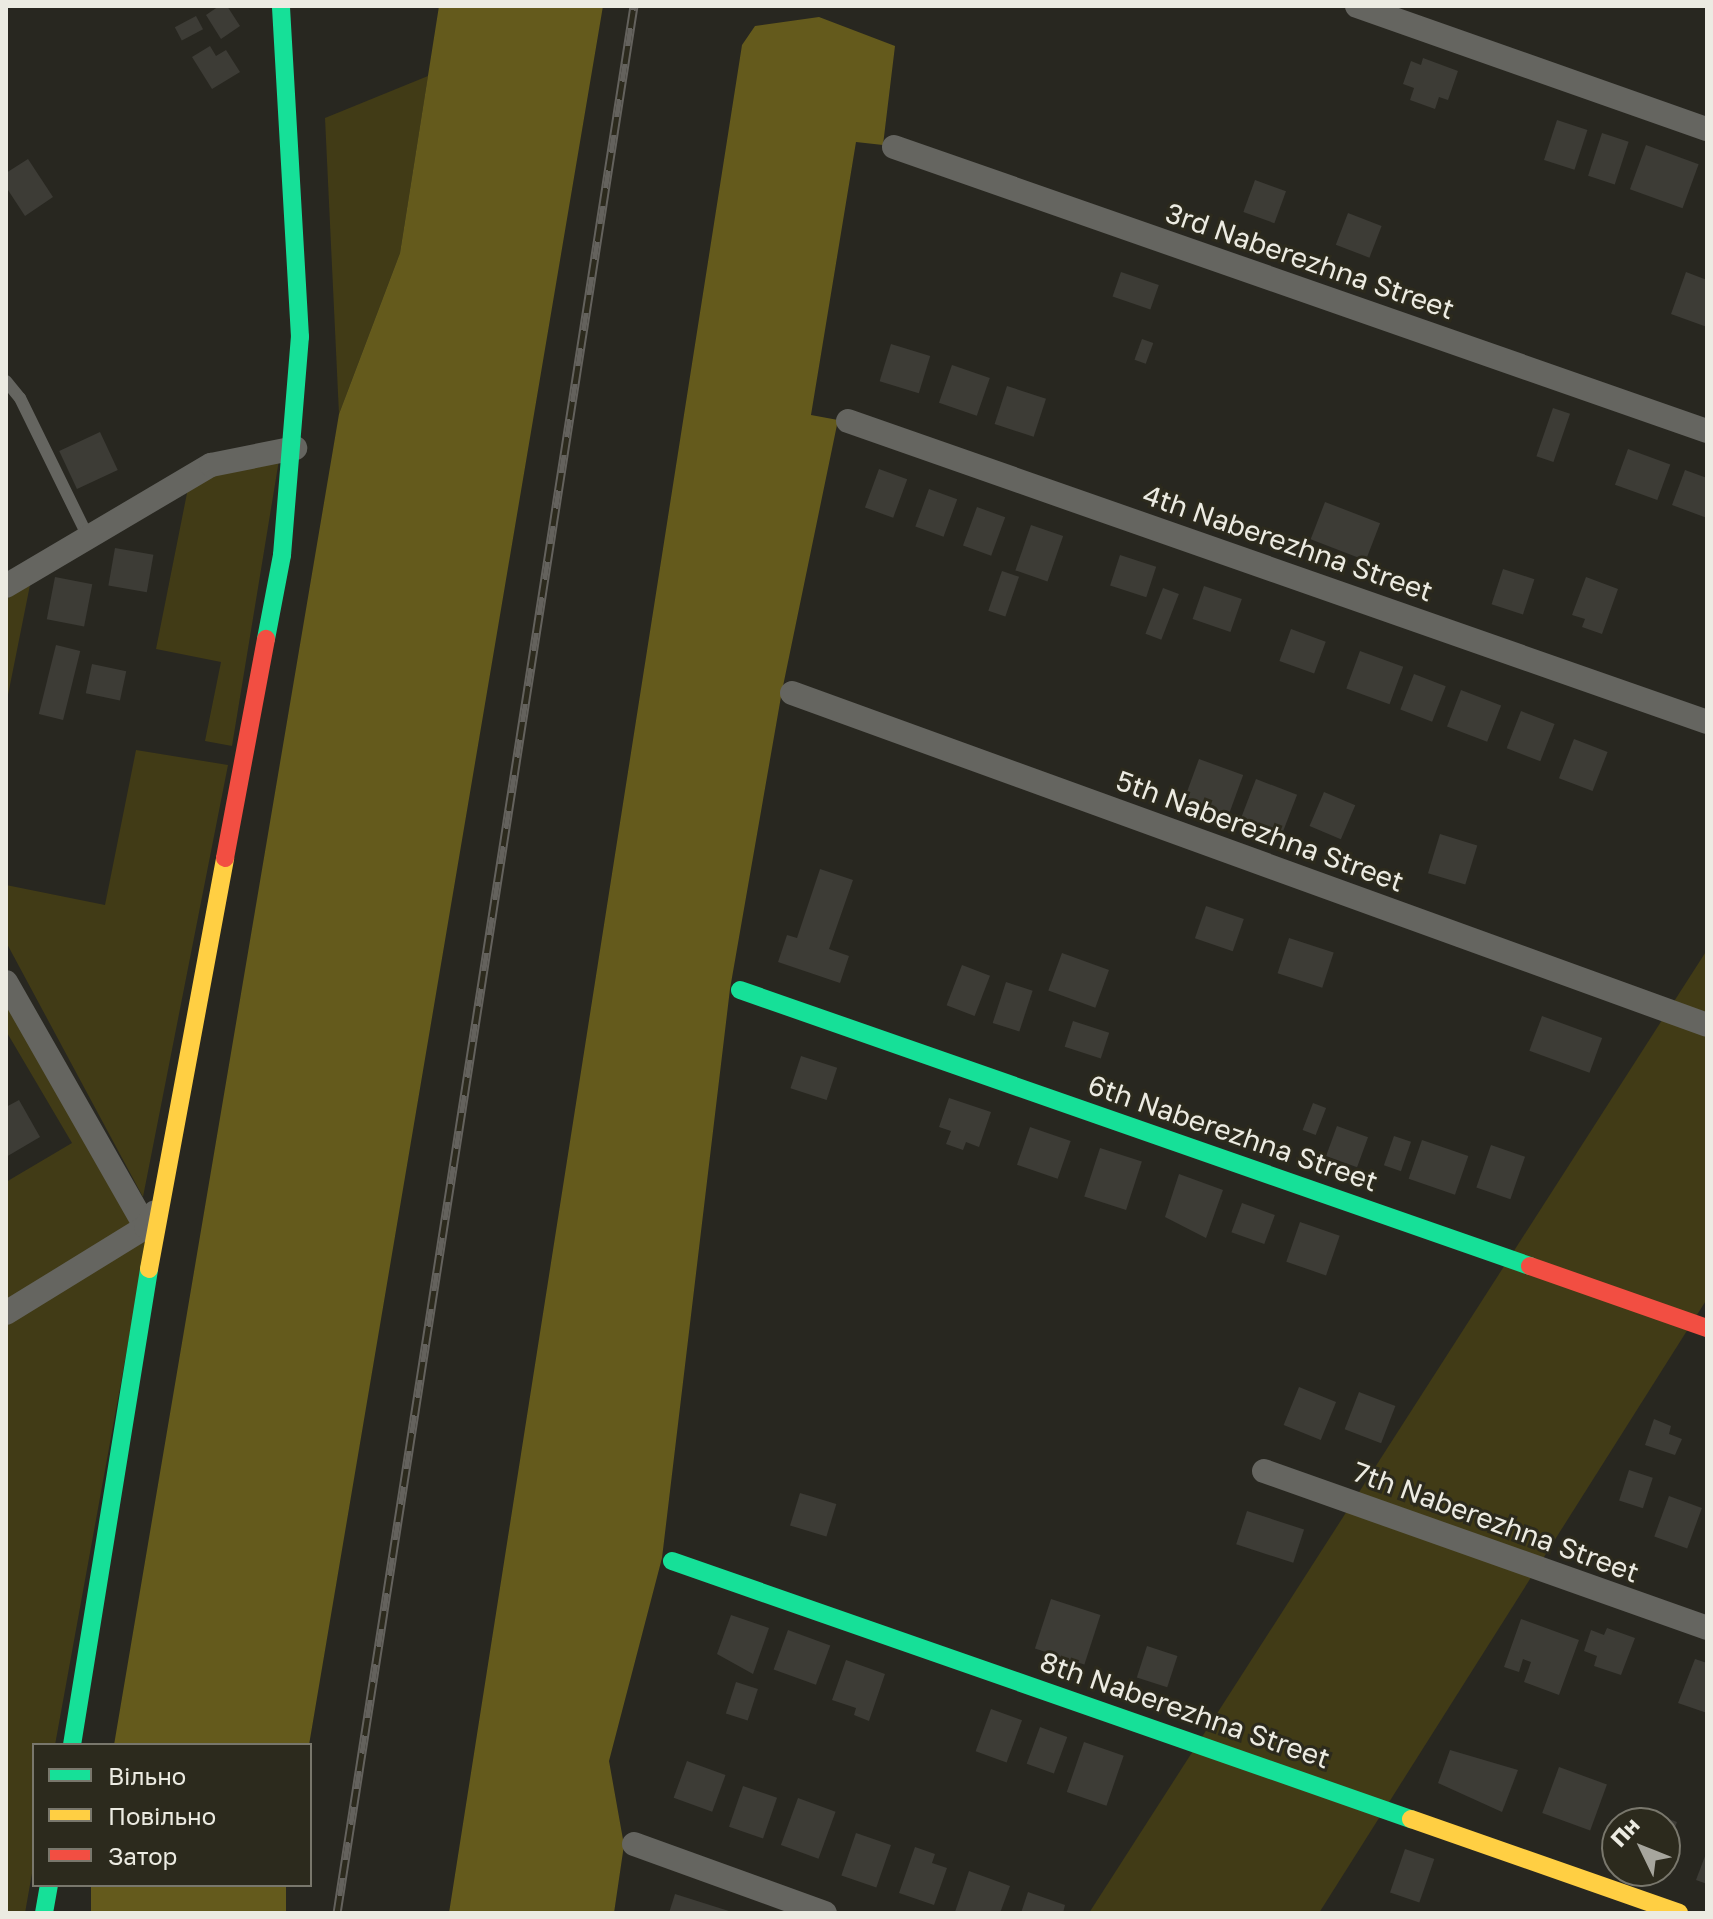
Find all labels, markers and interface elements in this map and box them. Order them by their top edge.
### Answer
street label: 3rd Naberezhna Street [1161,196,1459,326]
street label: 4th Naberezhna Street [1139,478,1437,608]
street label: 5th Naberezhna Street [1112,763,1408,899]
street label: 6th Naberezhna Street [1084,1068,1382,1198]
street label: 7th Naberezhna Street [1348,1455,1644,1589]
street label: 8th Naberezhna Street [1036,1645,1334,1775]
legend [32,1743,312,1887]
text: Вільно [108,1761,186,1790]
text: Повільно [108,1801,216,1830]
north arrow [1601,1807,1681,1887]
text: Пн [1604,1812,1645,1852]
text: Затор [108,1841,177,1870]

